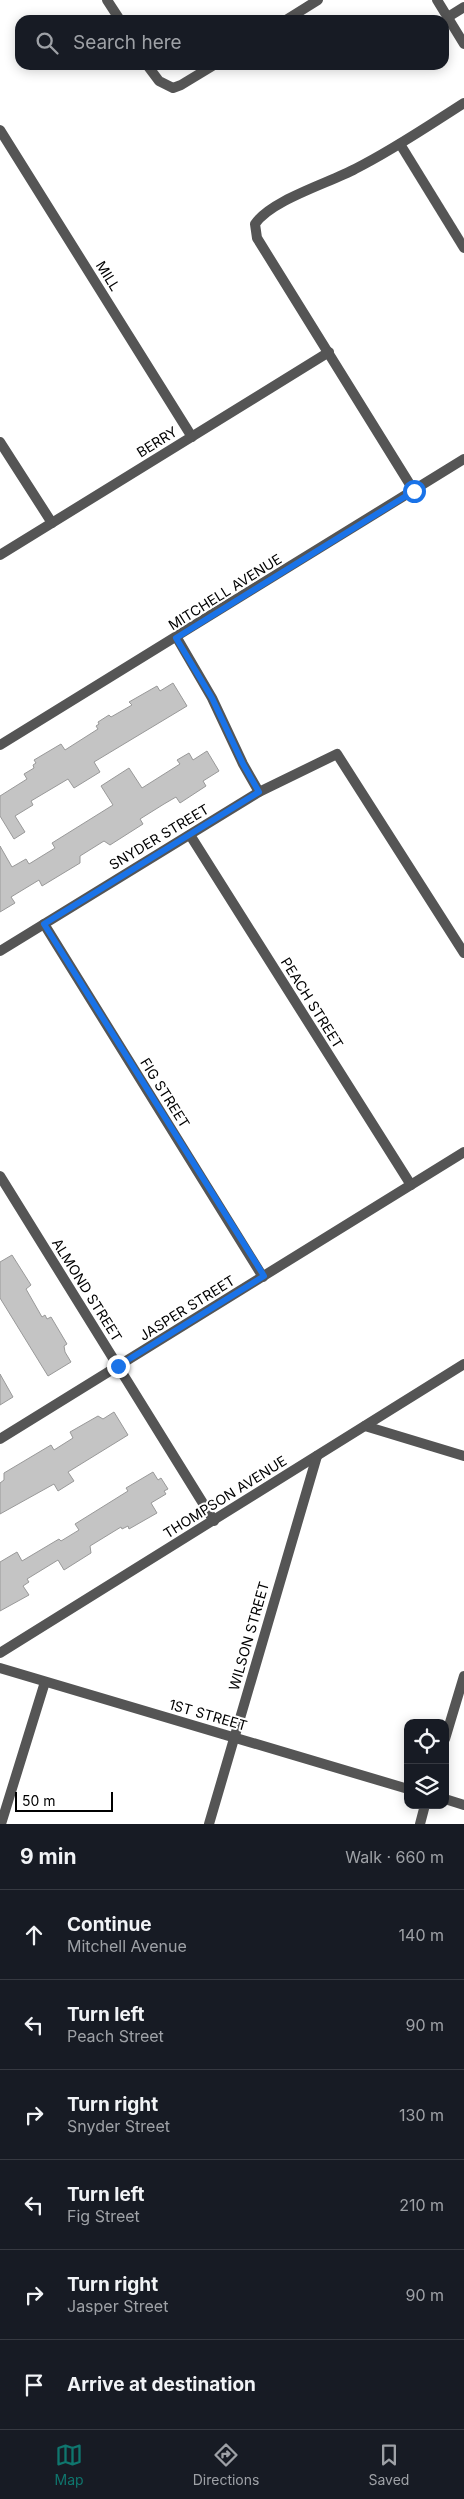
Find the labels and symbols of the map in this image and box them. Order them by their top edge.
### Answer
street label: MILL [93,258,124,294]
street label: BERRY [133,422,181,461]
route start [403,480,426,503]
street label: MITCHELL AVENUE [165,550,284,633]
street label: SNYDER STREET [106,800,212,873]
street label: PEACH STREET [278,954,347,1051]
street label: FIG STREET [137,1055,194,1131]
street label: ALMOND STREET [49,1235,126,1344]
street label: JASPER STREET [136,1271,238,1344]
route end [107,1355,130,1378]
street label: THOMPSON AVENUE [160,1452,289,1541]
street label: WILSON STREET [225,1579,272,1692]
street label: 1ST STREET [167,1695,249,1734]
scale bar [15,1789,112,1812]

